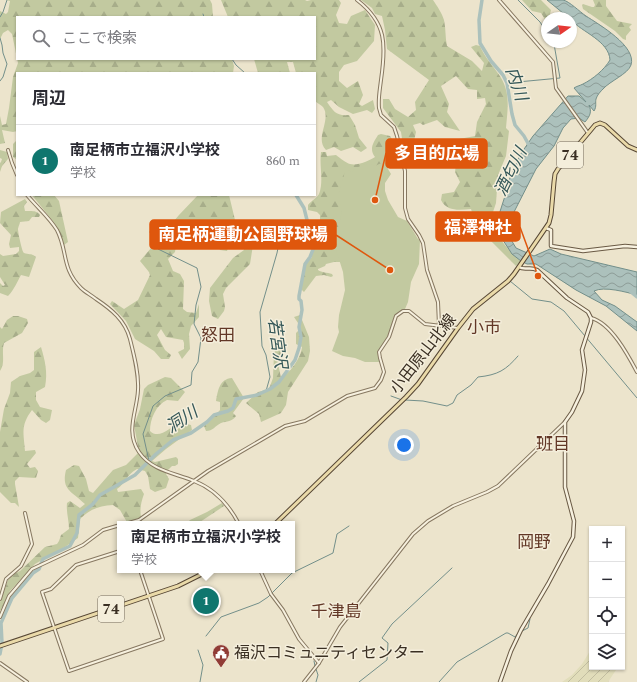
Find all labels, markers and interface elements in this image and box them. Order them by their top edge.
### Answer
north arrow [541,12,577,48]
search box [16,16,316,60]
icon: search [30,27,52,49]
text: ここで検索 [62,27,137,50]
water label: 内川 [498,64,534,106]
text: 周辺 [32,86,66,112]
text: 南足柄市立福沢小学校 [70,139,220,162]
callout: 多目的広場 [386,139,487,168]
text: 多目的広場 [395,141,480,167]
water label: 酒匂川 [488,142,535,201]
road number: 74 [557,142,583,168]
text: 1 [41,151,49,171]
text: 860 m [266,151,300,171]
text: 学校 [70,163,96,183]
callout: 福澤神社 [436,212,520,241]
text: 福澤神社 [444,215,512,241]
callout: 南足柄運動公園野球場 [150,220,336,249]
text: 南足柄運動公園野球場 [158,222,328,248]
street label: 小田原山北線 [384,309,462,399]
district label: 小市 [467,315,501,341]
water label: 若宮沢 [261,316,294,372]
district label: 怒田 [201,323,235,349]
water label: 洞川 [161,399,205,440]
district label: 班目 [536,432,570,458]
your location [394,435,414,455]
popup [117,521,295,573]
text: 南足柄市立福沢小学校 [131,526,281,549]
map controls [589,526,625,670]
button: + [589,526,625,562]
district label: 岡野 [517,530,551,556]
text: 学校 [131,550,157,570]
button: − [589,562,625,598]
pin: 1 [193,586,219,616]
road number: 74 [98,596,124,622]
button: locate [589,598,625,634]
district label: 千津島 [311,599,362,625]
button: layers [589,634,625,670]
place label: 福沢コミュニティセンター [234,641,425,665]
public building icon: 福沢コミュニティセンター [211,643,231,668]

